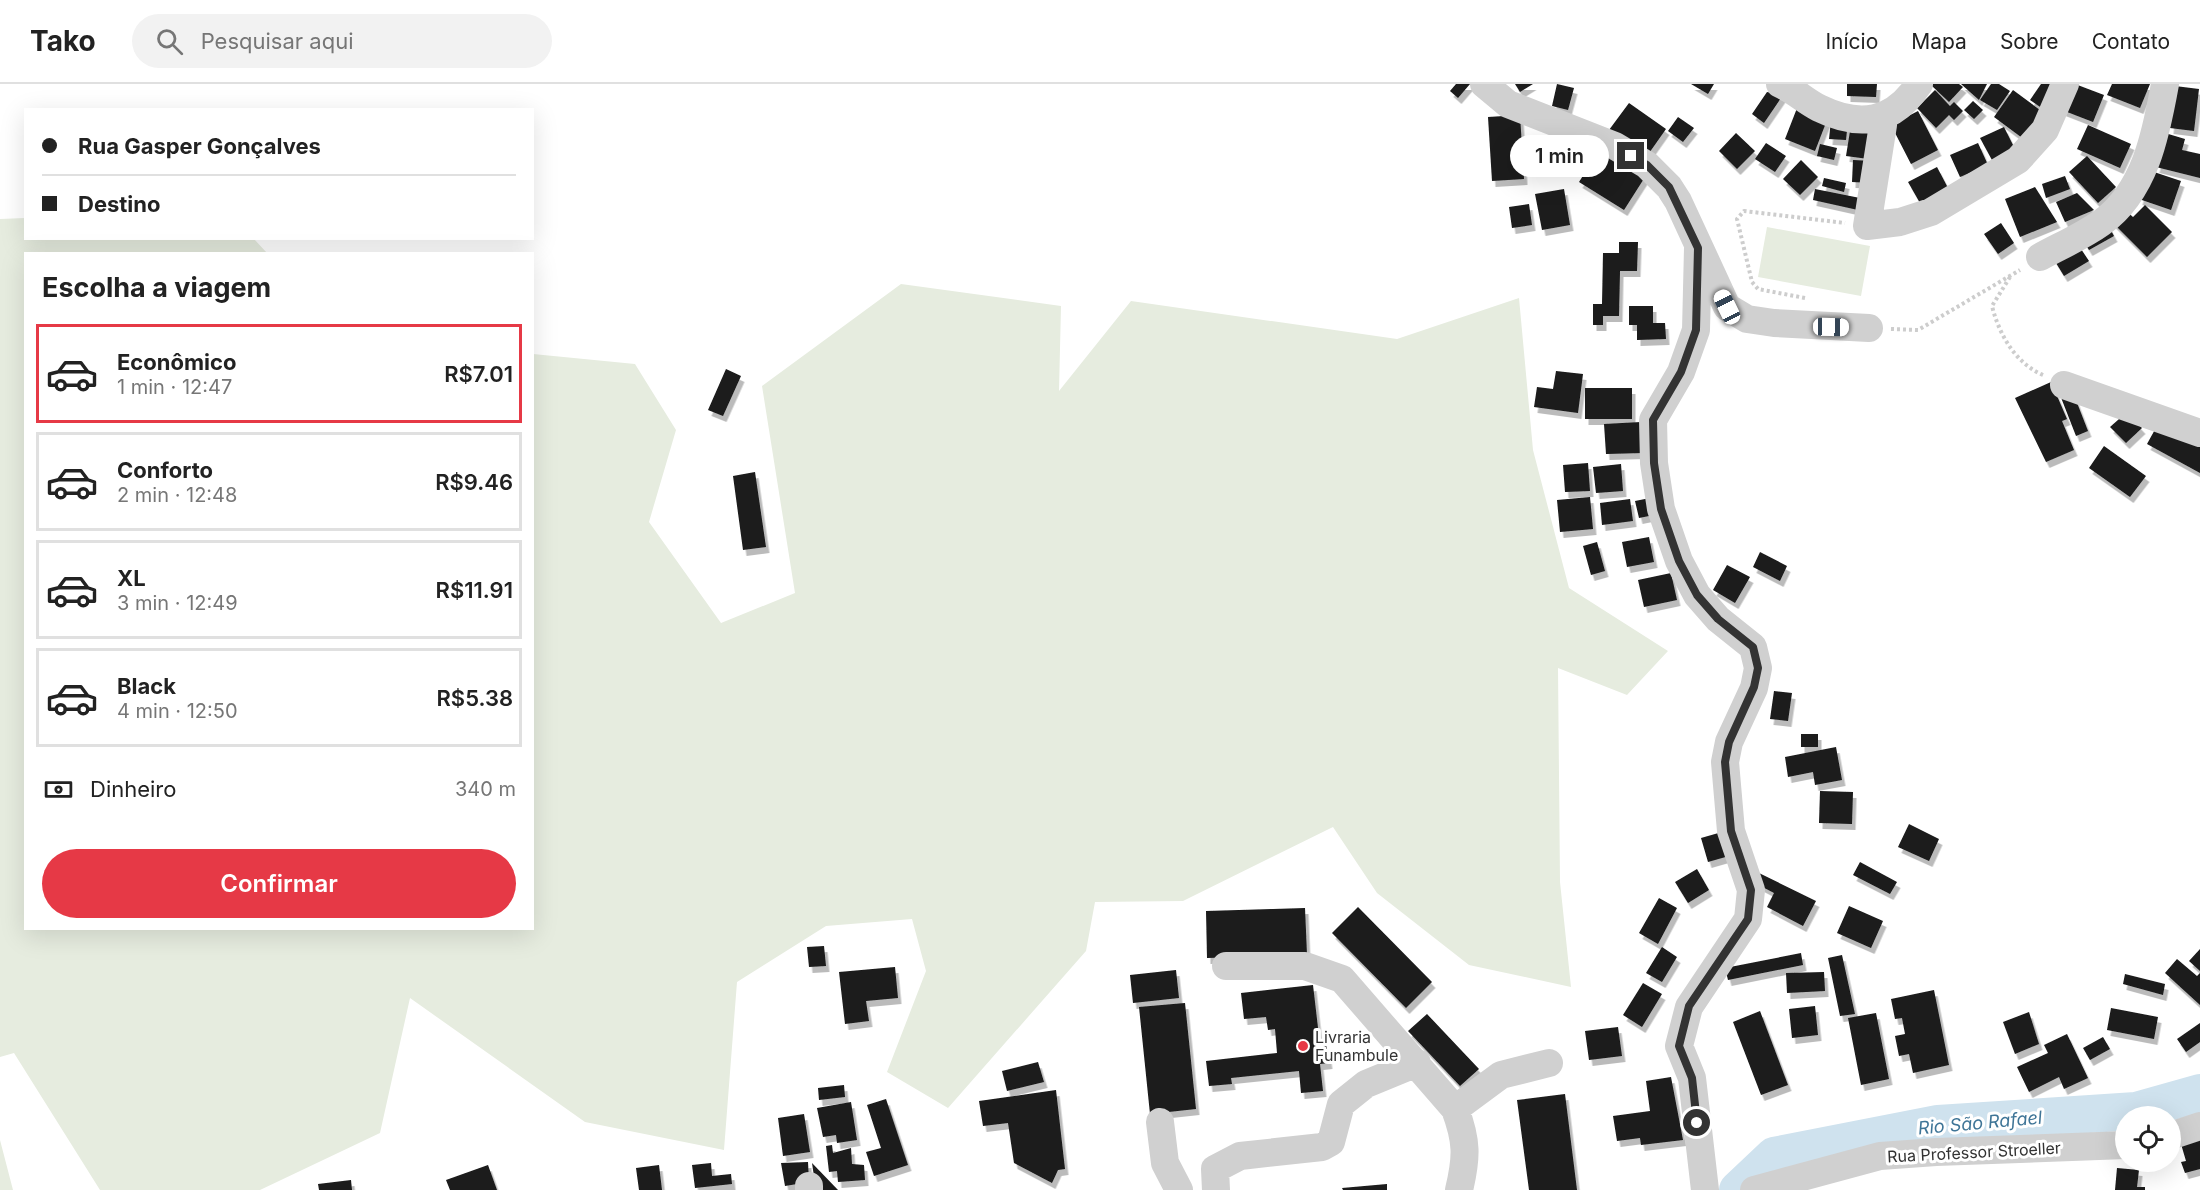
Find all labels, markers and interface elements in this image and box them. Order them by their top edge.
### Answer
search box [132,14,552,68]
text: Tako [30,24,96,58]
icon: search [153,25,186,58]
text: Pesquisar aqui [201,28,353,54]
text: Início [1825,29,1878,54]
text: Mapa [1911,29,1967,54]
text: Sobre [2000,29,2059,54]
text: Contato [2092,29,2170,54]
text: Rua Gasper Gonçalves [78,133,321,159]
callout: 1 min [1511,135,1610,177]
route end [1617,142,1644,169]
text: 1 min [1535,144,1584,168]
text: Destino [78,191,161,217]
text: Escolha a viagem [42,271,271,304]
car [1711,287,1743,327]
car [1813,318,1849,336]
icon: car [45,347,99,401]
text: Econômico [117,349,236,375]
text: R$7.01 [444,361,513,387]
text: 1 min · 12:47 [117,375,232,399]
icon: car [45,455,99,509]
text: Conforto [117,457,213,483]
text: R$9.46 [435,469,513,495]
text: 2 min · 12:48 [117,483,237,507]
icon: car [45,563,99,617]
text: XL [117,565,146,591]
text: R$11.91 [436,577,513,603]
text: 3 min · 12:49 [117,591,238,615]
icon: car [45,671,99,725]
text: Black [117,673,176,699]
text: R$5.38 [436,685,513,711]
text: 4 min · 12:50 [117,699,238,723]
icon: cash [42,773,75,806]
text: Dinheiro [90,776,176,802]
text: 340 m [455,777,516,801]
button: Confirmar [42,849,516,918]
place label: Livraria Funambule [1315,1027,1398,1065]
marker: Livraria Funambule [1296,1039,1310,1053]
map controls [2115,1106,2181,1172]
button: locate [2115,1106,2181,1172]
water label: Rio São Rafael [1917,1107,2044,1138]
route start [1683,1109,1710,1136]
street label: Rua Professor Stroeller [1887,1137,2061,1167]

